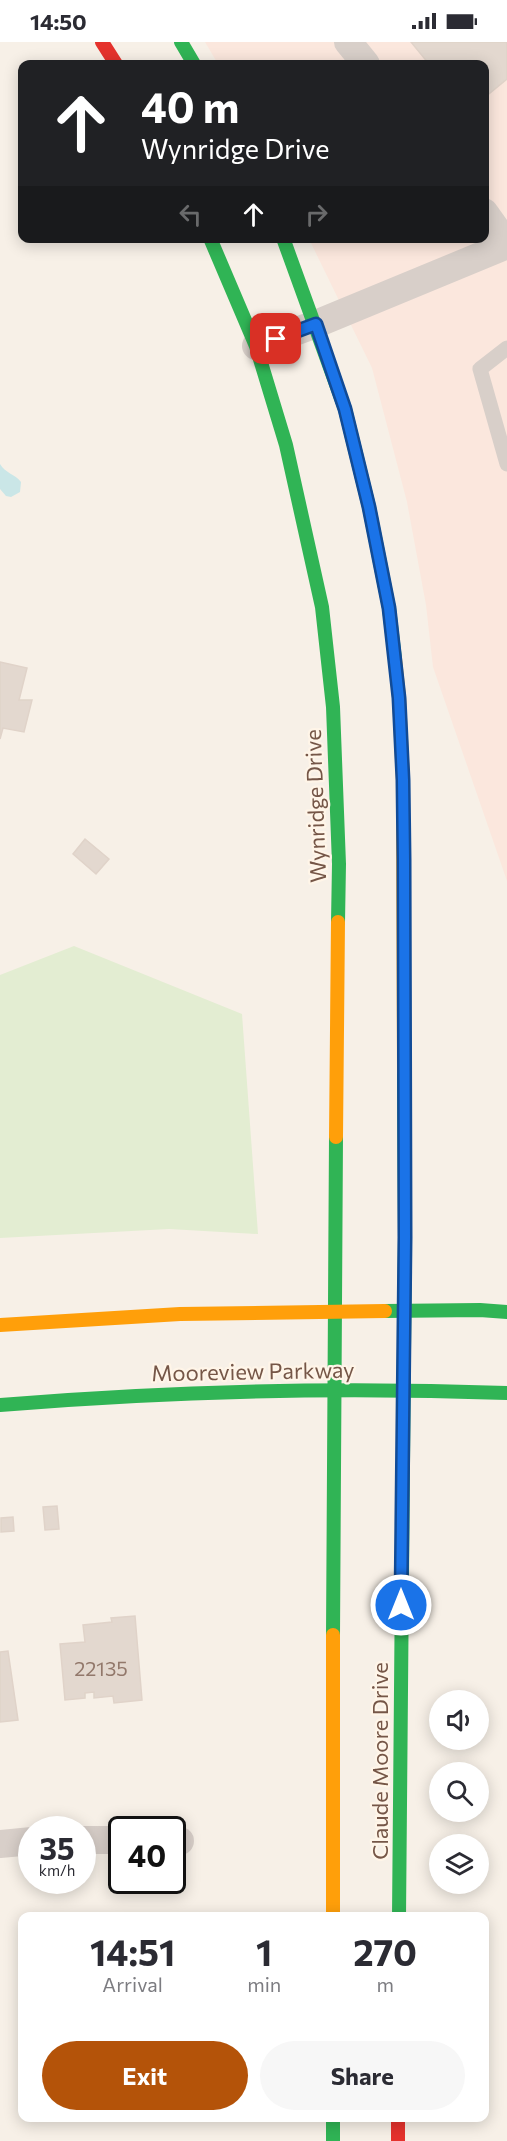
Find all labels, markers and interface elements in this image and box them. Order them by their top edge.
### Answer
text: 14:50 [30,8,87,35]
text: 40 m [141,80,239,132]
icon: ahead [42,84,120,162]
text: Wynridge Drive [141,132,329,165]
icon: left [174,198,207,231]
icon: ahead [237,198,270,231]
icon: right [300,198,333,231]
pin [250,313,301,364]
icon: arrive [259,322,292,355]
street label: Wynridge Drive [299,729,331,883]
street label: Mooreview Parkway [151,1356,355,1386]
position arrow [369,1573,433,1637]
house number: 22135 [74,1656,128,1680]
street label: Claude Moore Drive [366,1662,393,1860]
map controls [429,1690,489,1894]
button: sound [429,1690,489,1750]
button: search [429,1762,489,1822]
speed limit sign: 40 [108,1816,186,1894]
text: 35 [40,1829,74,1866]
button: layers [429,1834,489,1894]
text: km/h [39,1861,75,1879]
text: 14:51 [90,1929,175,1973]
text: 1 [256,1929,272,1973]
text: 270 [353,1929,417,1973]
text: Arrival [102,1972,163,1996]
text: min [247,1972,281,1996]
text: m [376,1972,394,1996]
button: Exit [42,2041,248,2110]
button: Share [260,2041,465,2110]

